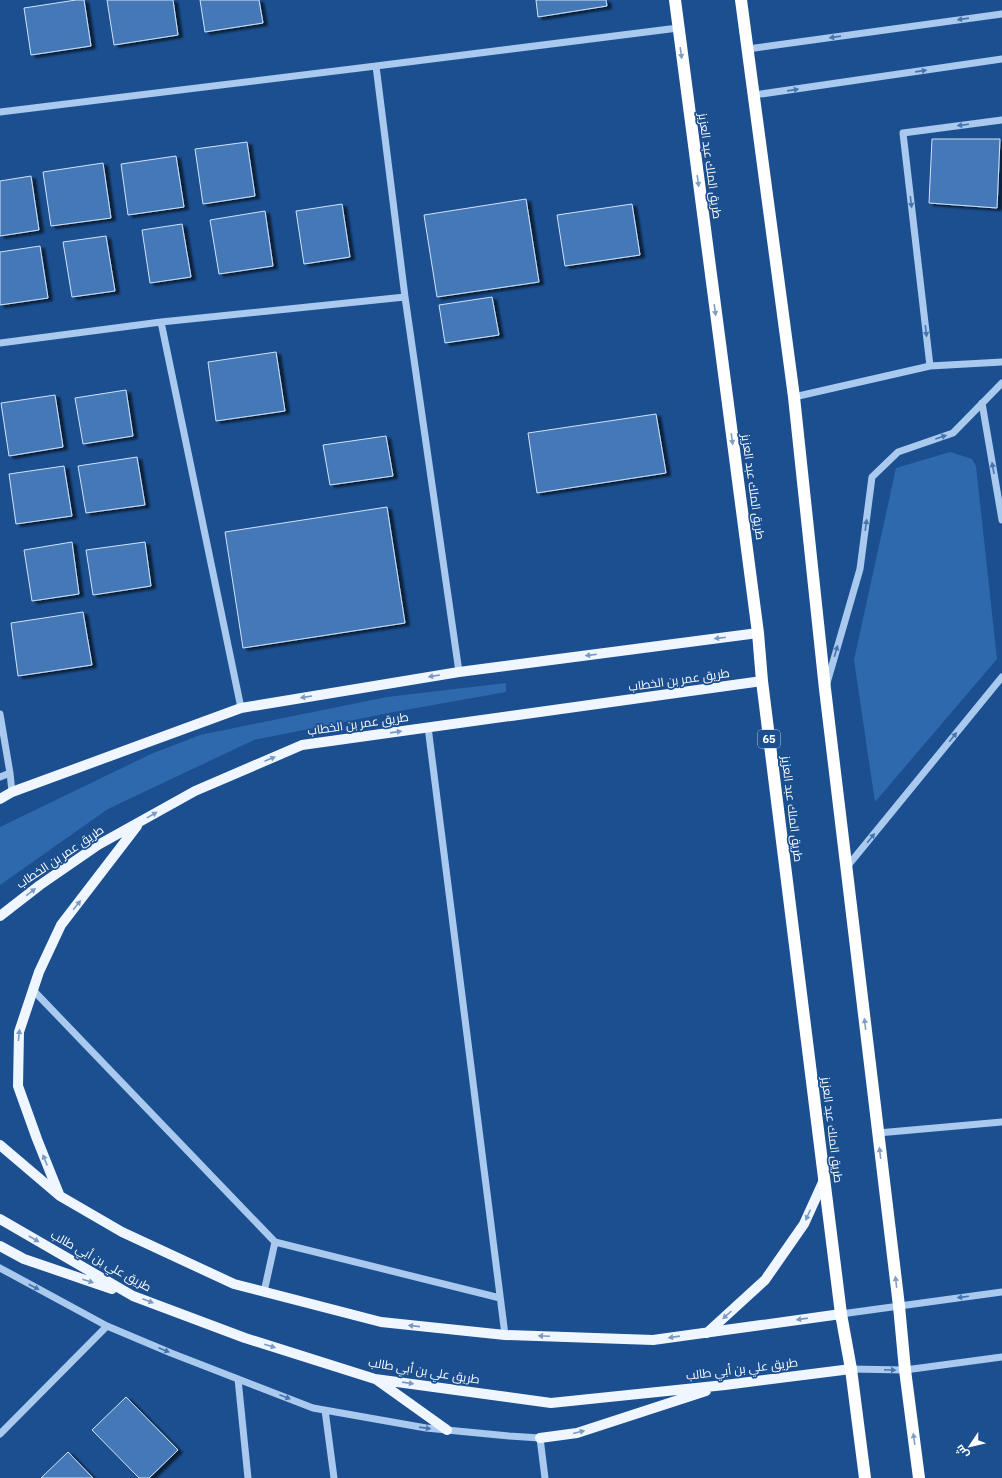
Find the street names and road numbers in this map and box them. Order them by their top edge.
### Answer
street label: طريق الملك عبد العزيز [696,111,725,220]
street label: طريق الملك عبد العزيز [739,432,768,541]
street label: طريق عمر بن الخطاب [627,665,731,694]
street label: طريق عمر بن الخطاب [306,709,410,738]
road number: 65 [758,730,780,748]
street label: طريق الملك عبد العزيز [778,754,806,863]
street label: طريق عمر بن الخطاب [13,822,106,891]
street label: طريق الملك عبد العزيز [818,1075,846,1184]
street label: طريق علي بن أبي طالب [47,1227,154,1297]
street label: طريق علي بن أبي طالب [367,1354,481,1390]
street label: طريق علي بن أبي طالب [685,1354,799,1386]

